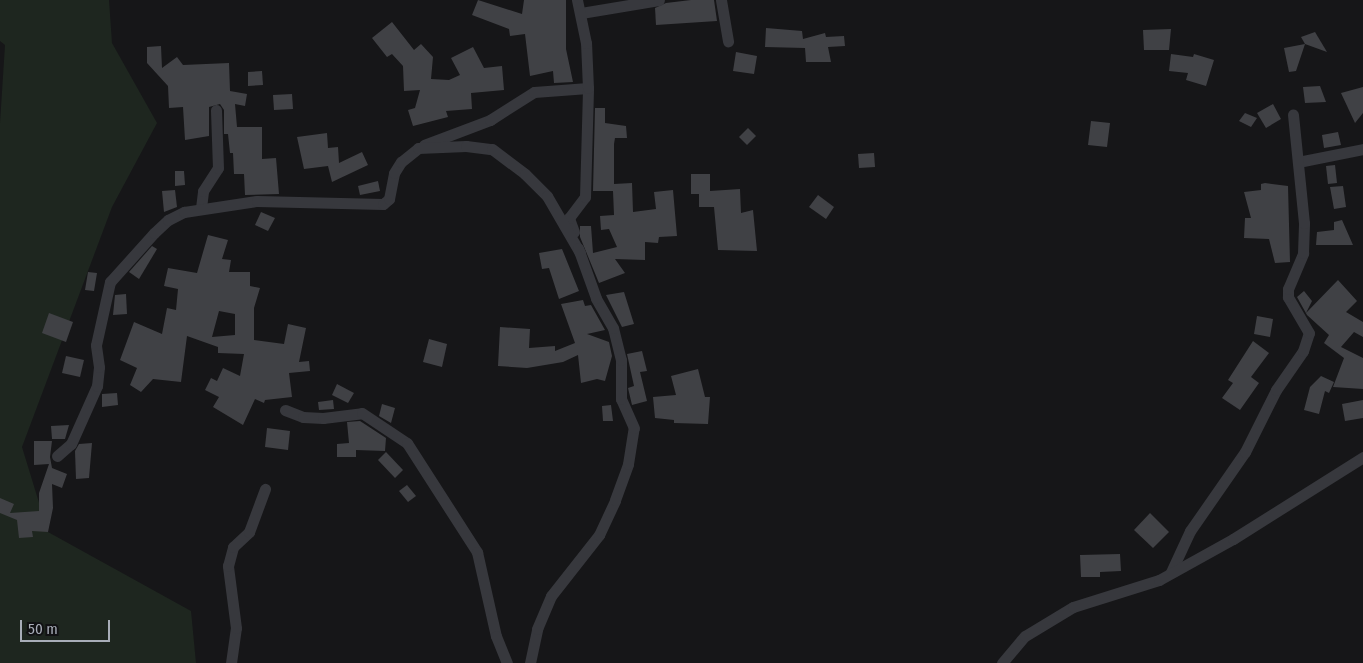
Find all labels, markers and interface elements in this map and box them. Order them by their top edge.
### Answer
scale bar [22,610,112,642]
text: 50 m [28,620,58,638]

